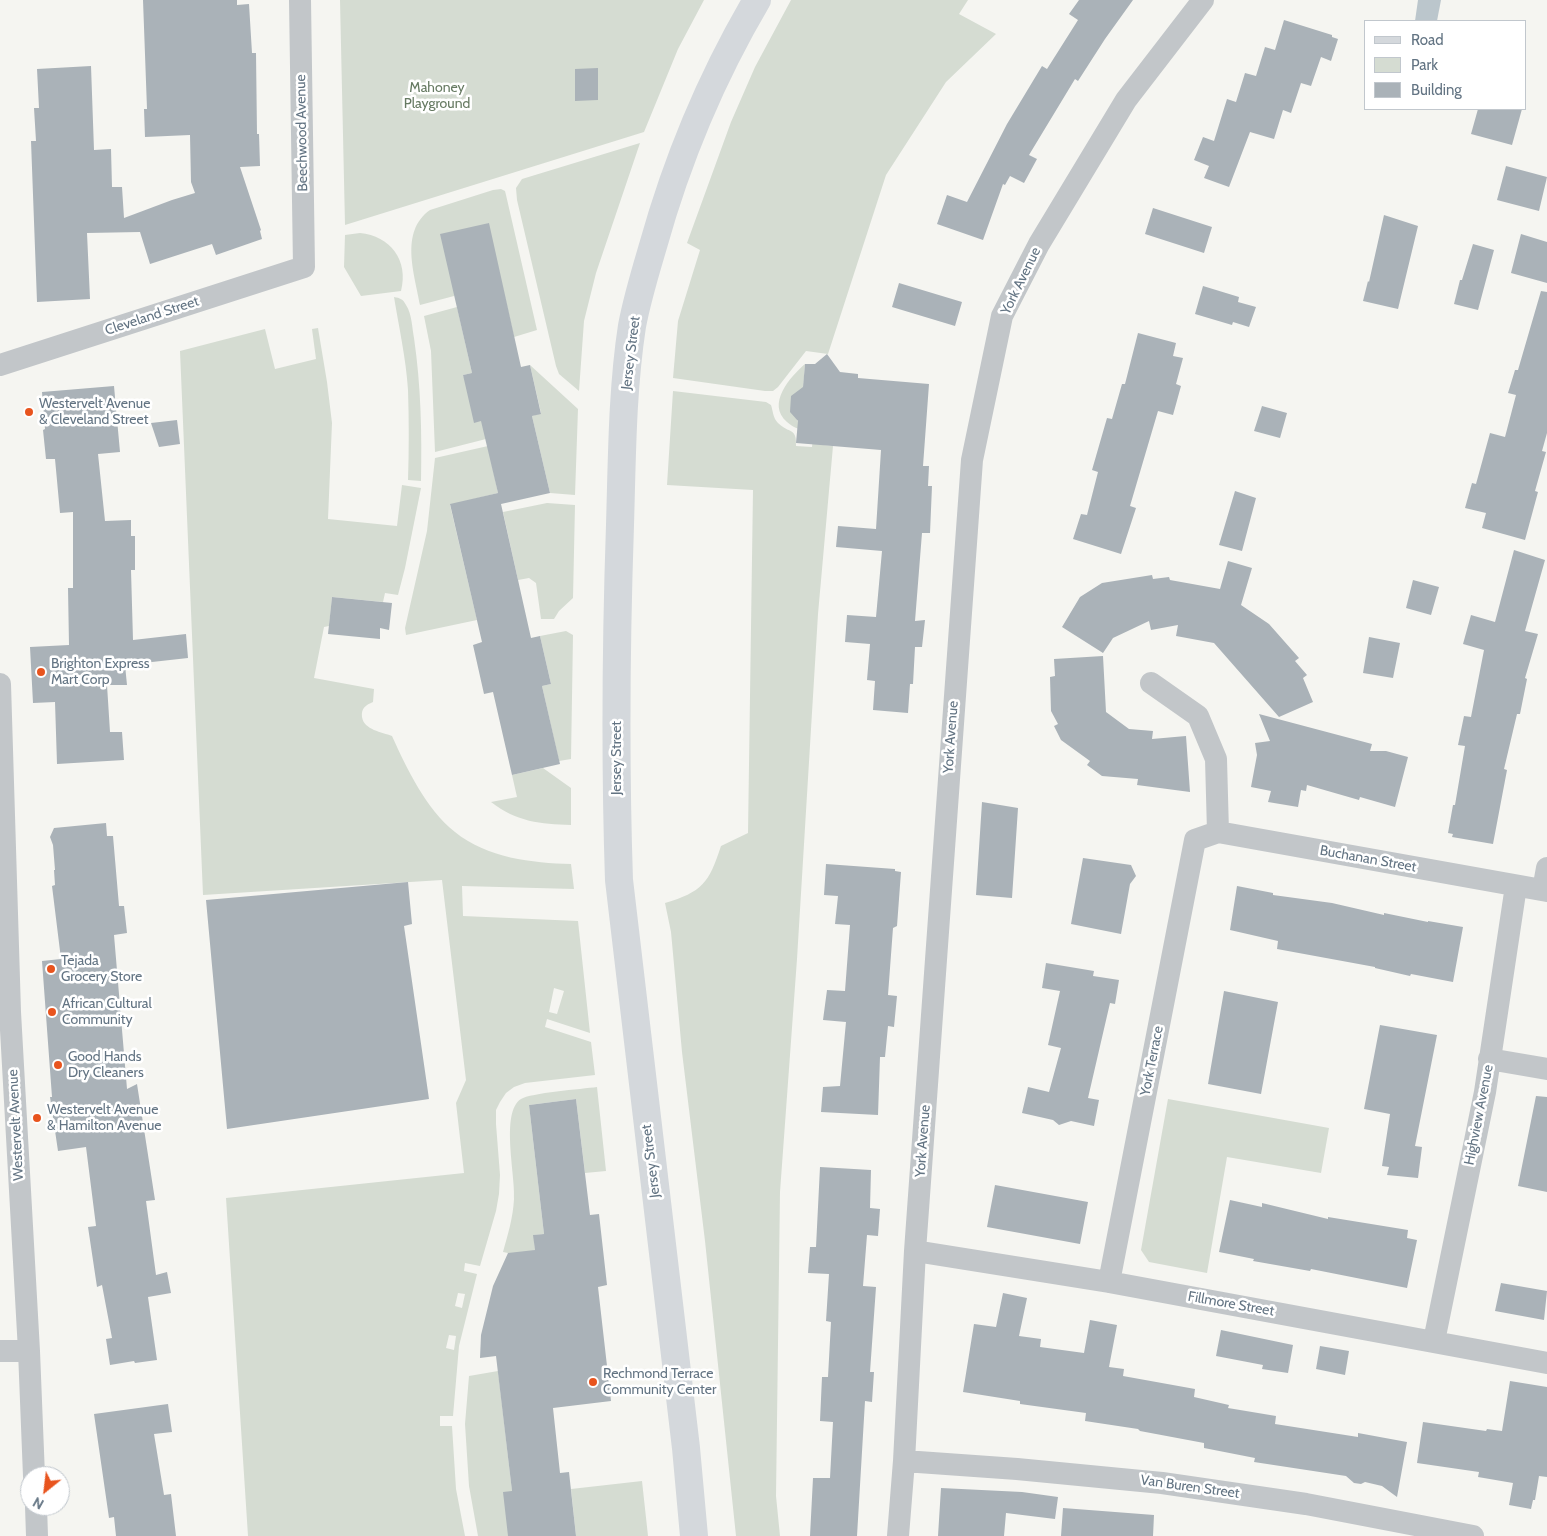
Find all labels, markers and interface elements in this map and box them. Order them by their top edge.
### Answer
legend [1364,20,1527,110]
text: Road [1411,31,1444,49]
text: Park [1411,56,1438,74]
street label: Beechwood Avenue [293,74,311,192]
park label: Mahoney Playground [404,80,470,112]
text: Building [1411,81,1462,99]
street label: York Avenue [998,245,1044,317]
street label: Cleveland Street [103,293,201,339]
street label: Jersey Street [618,315,644,391]
place label: Westervelt Avenue & Cleveland Street [39,396,150,428]
marker: Westervelt Avenue & Cleveland Street [23,406,35,418]
place label: Brighton Express Mart Corp [51,656,150,689]
marker: Brighton Express Mart Corp [35,666,47,678]
street label: York Avenue [940,700,962,774]
street label: Jersey Street [609,721,625,795]
street label: Buchanan Street [1318,842,1418,876]
place label: Tejada Grocery Store [61,953,142,986]
marker: Tejada Grocery Store [45,963,57,975]
place label: African Cultural Community [62,996,152,1028]
marker: African Cultural Community [46,1006,58,1018]
street label: York Terrace [1137,1025,1167,1097]
place label: Good Hands Dry Cleaners [68,1049,144,1082]
marker: Good Hands Dry Cleaners [52,1059,64,1071]
street label: Highview Avenue [1461,1063,1497,1167]
street label: Westervelt Avenue [5,1069,27,1181]
place label: Westervelt Avenue & Hamilton Avenue [47,1102,161,1134]
street label: York Avenue [912,1104,934,1178]
marker: Westervelt Avenue & Hamilton Avenue [31,1112,43,1124]
street label: Jersey Street [638,1123,664,1199]
street label: Fillmore Street [1187,1288,1275,1320]
place label: Rechmond Terrace Community Center [603,1366,716,1398]
marker: Rechmond Terrace Community Center [587,1376,599,1388]
north arrow [20,1466,70,1516]
street label: Van Buren Street [1139,1472,1241,1502]
text: N [30,1493,47,1514]

